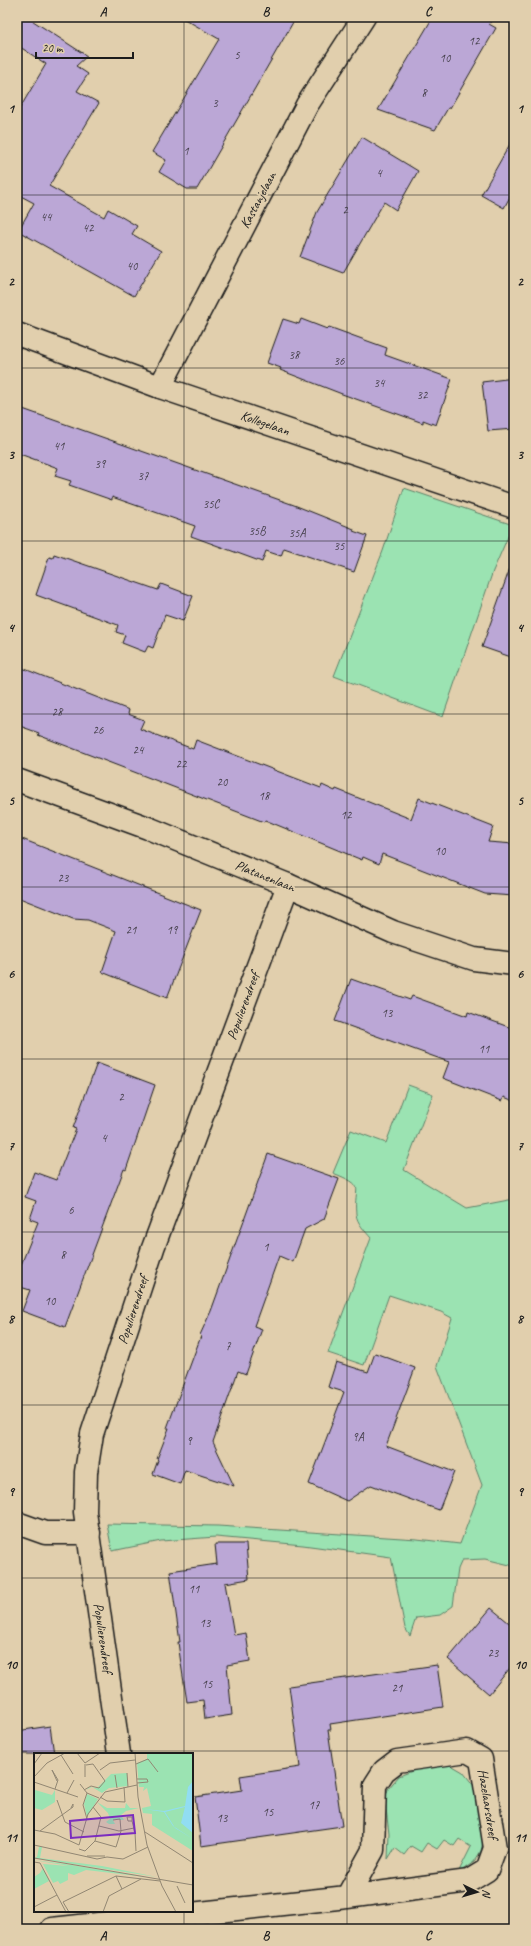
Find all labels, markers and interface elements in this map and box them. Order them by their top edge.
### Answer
text: A [100,4,108,20]
text: B [263,4,271,20]
text: C [425,4,433,20]
house number: 12 [469,33,481,49]
scale bar [36,34,133,60]
text: 20 m [42,40,64,56]
house number: 5 [234,47,240,63]
house number: 10 [440,50,452,66]
house number: 8 [421,85,428,101]
house number: 3 [212,95,219,111]
text: 1 [8,101,16,117]
text: 1 [517,101,525,117]
house number: 1 [183,143,189,159]
house number: 4 [376,165,383,181]
street label: Kastanjelaan [236,168,280,231]
house number: 2 [342,202,349,218]
house number: 44 [41,209,53,225]
house number: 42 [83,220,95,236]
house number: 40 [127,258,139,274]
text: 2 [8,274,15,290]
text: 2 [517,274,524,290]
house number: 38 [289,347,301,363]
house number: 36 [334,353,345,369]
house number: 34 [374,375,386,391]
house number: 32 [417,387,429,403]
street label: Kollegelaan [238,407,292,439]
house number: 41 [54,438,65,454]
text: 3 [8,447,15,463]
text: 3 [517,447,524,463]
house number: 39 [95,456,107,472]
house number: 37 [138,468,149,484]
house number: 35C [203,496,221,512]
house number: 35B [248,523,266,539]
house number: 35A [289,525,306,541]
house number: 35 [334,538,345,554]
text: 4 [8,620,16,636]
text: 4 [517,620,525,636]
house number: 28 [52,704,64,720]
house number: 26 [93,722,104,738]
house number: 24 [133,742,145,758]
house number: 22 [176,756,188,772]
house number: 20 [217,774,229,790]
house number: 18 [259,788,271,804]
text: 5 [8,793,15,809]
text: 5 [517,793,524,809]
house number: 12 [341,807,353,823]
house number: 10 [435,843,447,859]
street label: Platanenlaan [233,856,298,896]
house number: 23 [58,870,70,886]
house number: 21 [126,922,137,938]
house number: 19 [167,922,179,938]
text: 6 [8,966,15,982]
text: 6 [517,966,524,982]
street label: Populierendreef [223,967,264,1042]
house number: 13 [382,1005,394,1021]
house number: 11 [479,1041,490,1057]
house number: 2 [118,1089,125,1105]
house number: 4 [101,1130,108,1146]
text: 7 [8,1138,15,1154]
text: 7 [517,1138,524,1154]
house number: 6 [68,1202,74,1218]
house number: 1 [263,1239,269,1255]
house number: 8 [60,1247,67,1263]
street label: Populierendreef [114,1271,153,1346]
house number: 10 [45,1293,57,1309]
text: 8 [8,1311,16,1327]
text: 8 [517,1311,525,1327]
house number: 7 [225,1338,231,1354]
house number: 9A [352,1429,365,1445]
house number: 9 [186,1433,193,1449]
text: 9 [8,1484,15,1500]
text: 9 [517,1484,524,1500]
house number: 11 [189,1581,200,1597]
street label: Populierendreef [90,1602,117,1677]
house number: 13 [200,1615,212,1631]
house number: 23 [488,1645,500,1661]
text: 10 [5,1657,18,1673]
text: 10 [514,1657,527,1673]
house number: 15 [202,1676,213,1692]
house number: 21 [392,1680,403,1696]
inset map [34,1753,193,1912]
street label: Hazelaarsdreef [474,1768,502,1843]
house number: 17 [309,1797,320,1813]
house number: 15 [263,1804,274,1820]
house number: 13 [217,1810,229,1826]
text: 11 [5,1830,19,1846]
text: 11 [514,1830,528,1846]
north arrow [457,1872,497,1912]
text: N [480,1889,494,1899]
text: A [100,1928,108,1944]
text: B [263,1928,271,1944]
text: C [425,1928,433,1944]

